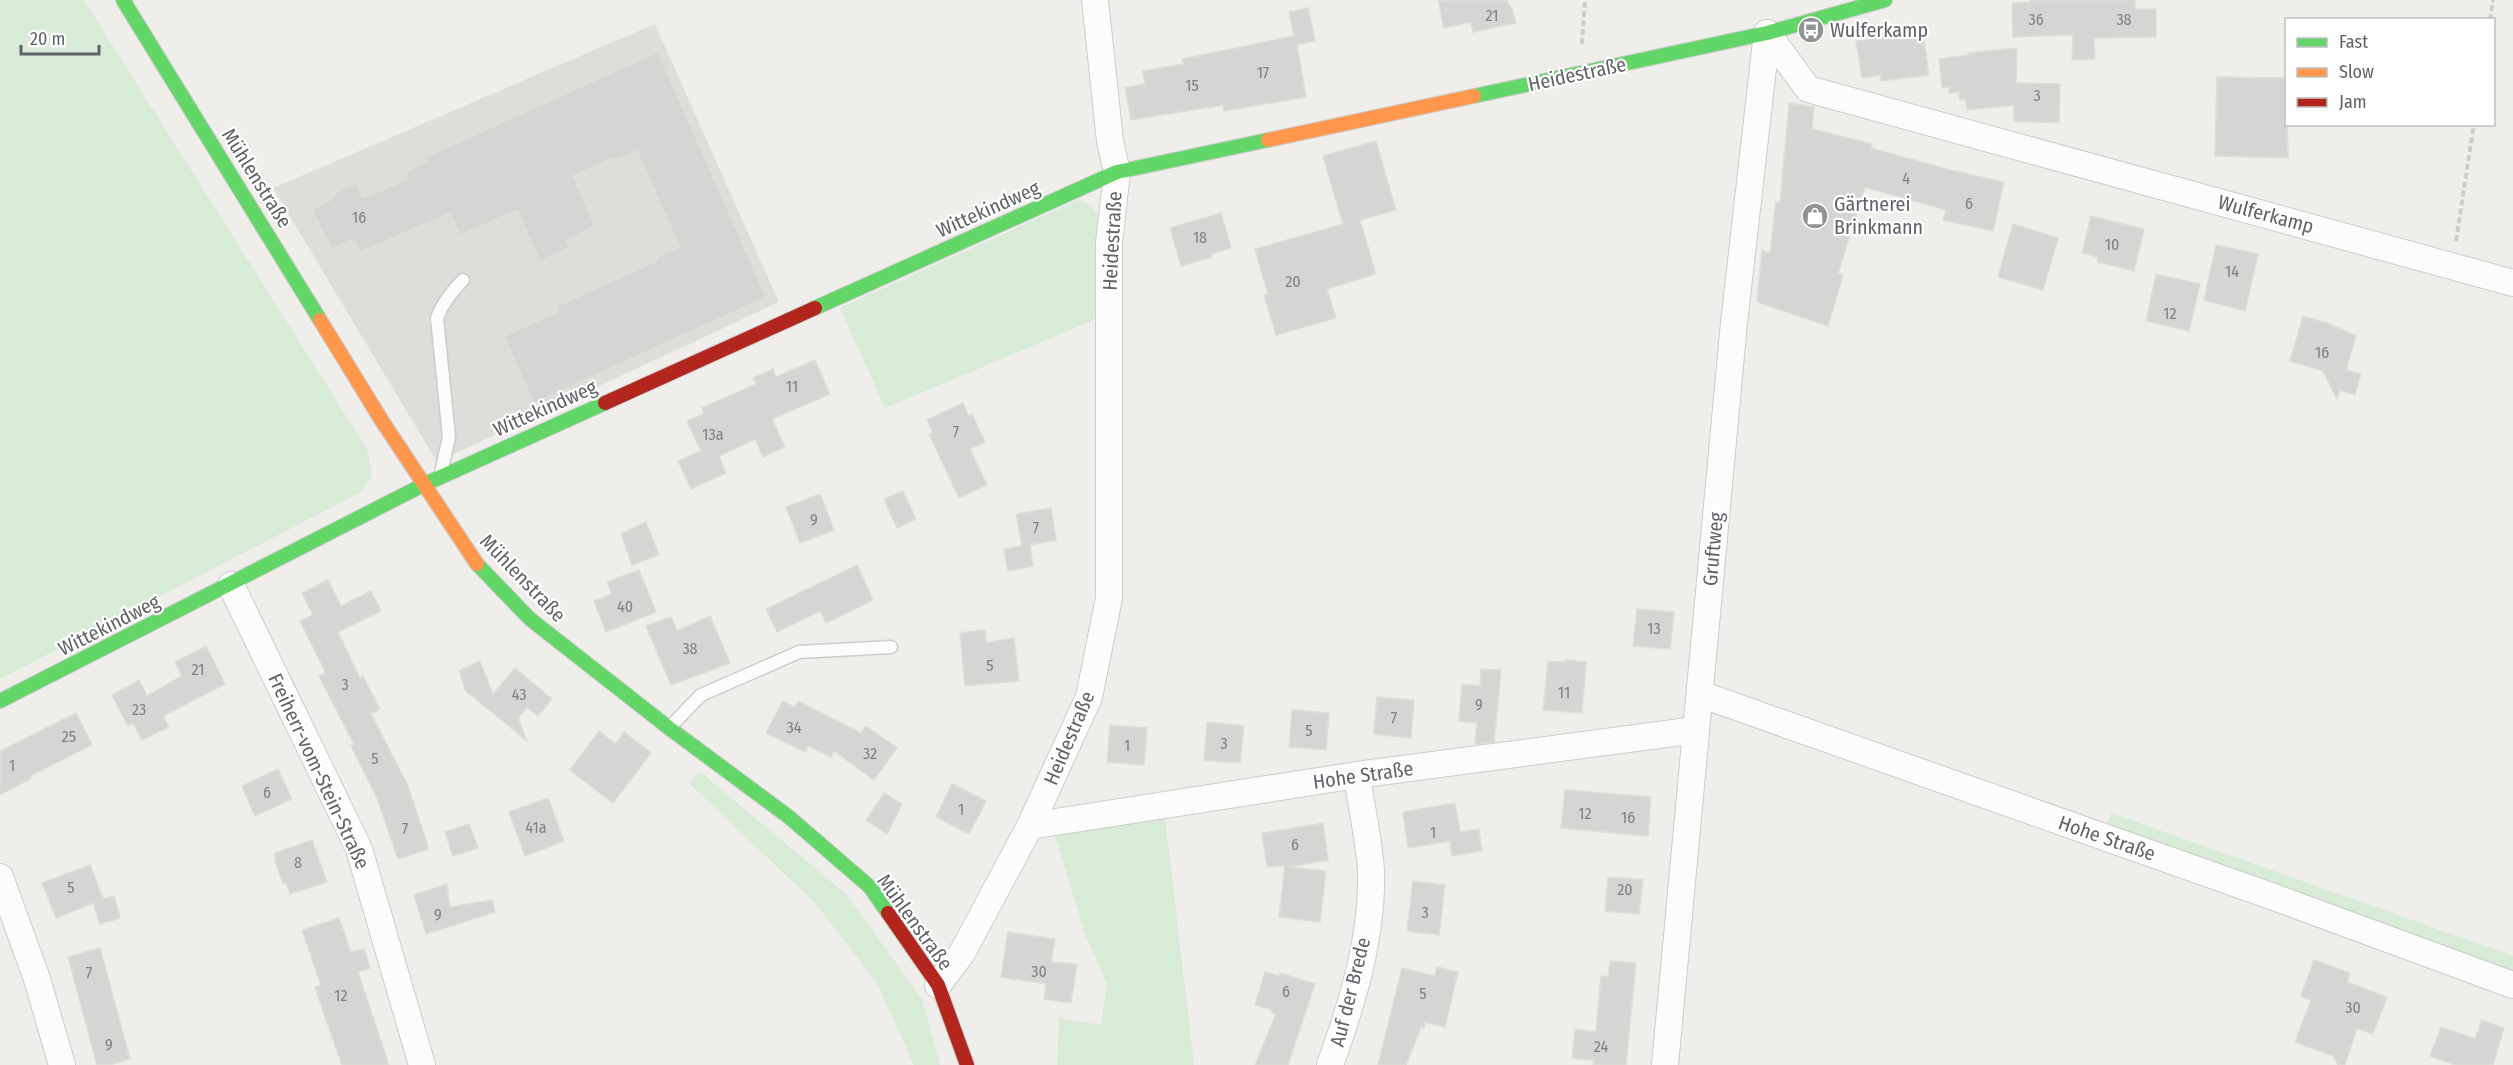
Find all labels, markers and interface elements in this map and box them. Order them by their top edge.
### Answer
house number: 21 [1486,6,1498,25]
house number: 36 [2028,10,2044,29]
house number: 38 [2116,10,2132,29]
bus stop icon: Wulferkamp [1796,15,1826,45]
scale bar [21,18,99,56]
place label: Wulferkamp [1830,18,1928,42]
legend [2285,18,2495,126]
text: 20 m [30,28,65,50]
text: Fast [2339,31,2368,53]
street label: Heidestraße [1526,52,1628,96]
text: Slow [2339,61,2374,83]
house number: 17 [1257,63,1270,82]
house number: 15 [1185,76,1199,95]
house number: 3 [2033,86,2041,105]
text: Jam [2339,91,2367,113]
street label: Mühlenstraße [217,124,297,232]
house number: 4 [1902,169,1910,188]
street label: Wittekindweg [933,175,1044,242]
street label: Wulferkamp [2215,190,2317,238]
street label: Heidestraße [1097,191,1127,291]
place label: Gärtnerei Brinkmann [1834,192,1923,239]
house number: 6 [1965,194,1973,213]
shop icon: Gärtnerei Brinkmann [1800,201,1830,231]
house number: 16 [352,208,366,227]
house number: 18 [1193,228,1207,247]
house number: 10 [2105,235,2119,254]
house number: 14 [2225,262,2239,281]
house number: 20 [1285,272,1301,291]
house number: 12 [2163,304,2177,323]
house number: 16 [2315,343,2329,362]
street label: Wittekindweg [490,374,601,441]
house number: 11 [786,377,798,396]
house number: 7 [953,422,960,441]
house number: 13a [702,425,724,444]
house number: 9 [810,510,818,529]
street label: Gruftweg [1698,511,1728,587]
house number: 7 [1033,518,1040,537]
street label: Mühlenstraße [475,529,571,627]
street label: Wittekindweg [54,589,164,661]
house number: 40 [617,597,633,616]
house number: 13 [1647,619,1661,638]
house number: 38 [682,639,698,658]
house number: 5 [986,656,994,675]
house number: 21 [192,660,204,679]
street label: Freiherr-vom-Stein-Straße [263,669,375,873]
house number: 3 [341,675,349,694]
house number: 11 [1558,683,1570,702]
house number: 43 [512,685,526,704]
street label: Heidestraße [1039,688,1099,788]
house number: 9 [1475,695,1483,714]
house number: 23 [132,700,146,719]
house number: 7 [1391,708,1398,727]
house number: 34 [787,718,802,737]
house number: 5 [1305,721,1313,740]
house number: 25 [62,727,76,746]
house number: 3 [1220,734,1228,753]
house number: 1 [1124,736,1130,755]
house number: 32 [863,744,877,763]
house number: 5 [371,749,379,768]
house number: 1 [9,756,15,775]
street label: Hohe Straße [1311,756,1415,794]
house number: 6 [263,783,271,802]
house number: 1 [958,800,964,819]
house number: 12 [1578,804,1592,823]
house number: 16 [1621,808,1635,827]
street label: Hohe Straße [2055,810,2159,866]
house number: 41a [526,818,547,837]
house number: 7 [402,819,409,838]
house number: 1 [1430,823,1436,842]
house number: 6 [1291,835,1299,854]
house number: 8 [294,853,302,872]
street label: Mühlenstraße [872,869,958,975]
house number: 5 [67,878,75,897]
house number: 20 [1617,880,1633,899]
house number: 3 [1421,903,1429,922]
house number: 9 [434,905,442,924]
street label: Auf der Brede [1325,935,1375,1049]
house number: 30 [1031,962,1047,981]
house number: 7 [86,963,93,982]
house number: 6 [1282,982,1290,1001]
house number: 5 [1419,984,1427,1003]
house number: 12 [334,986,348,1005]
house number: 30 [2345,998,2361,1017]
house number: 9 [105,1035,113,1054]
house number: 24 [1594,1037,1608,1056]

